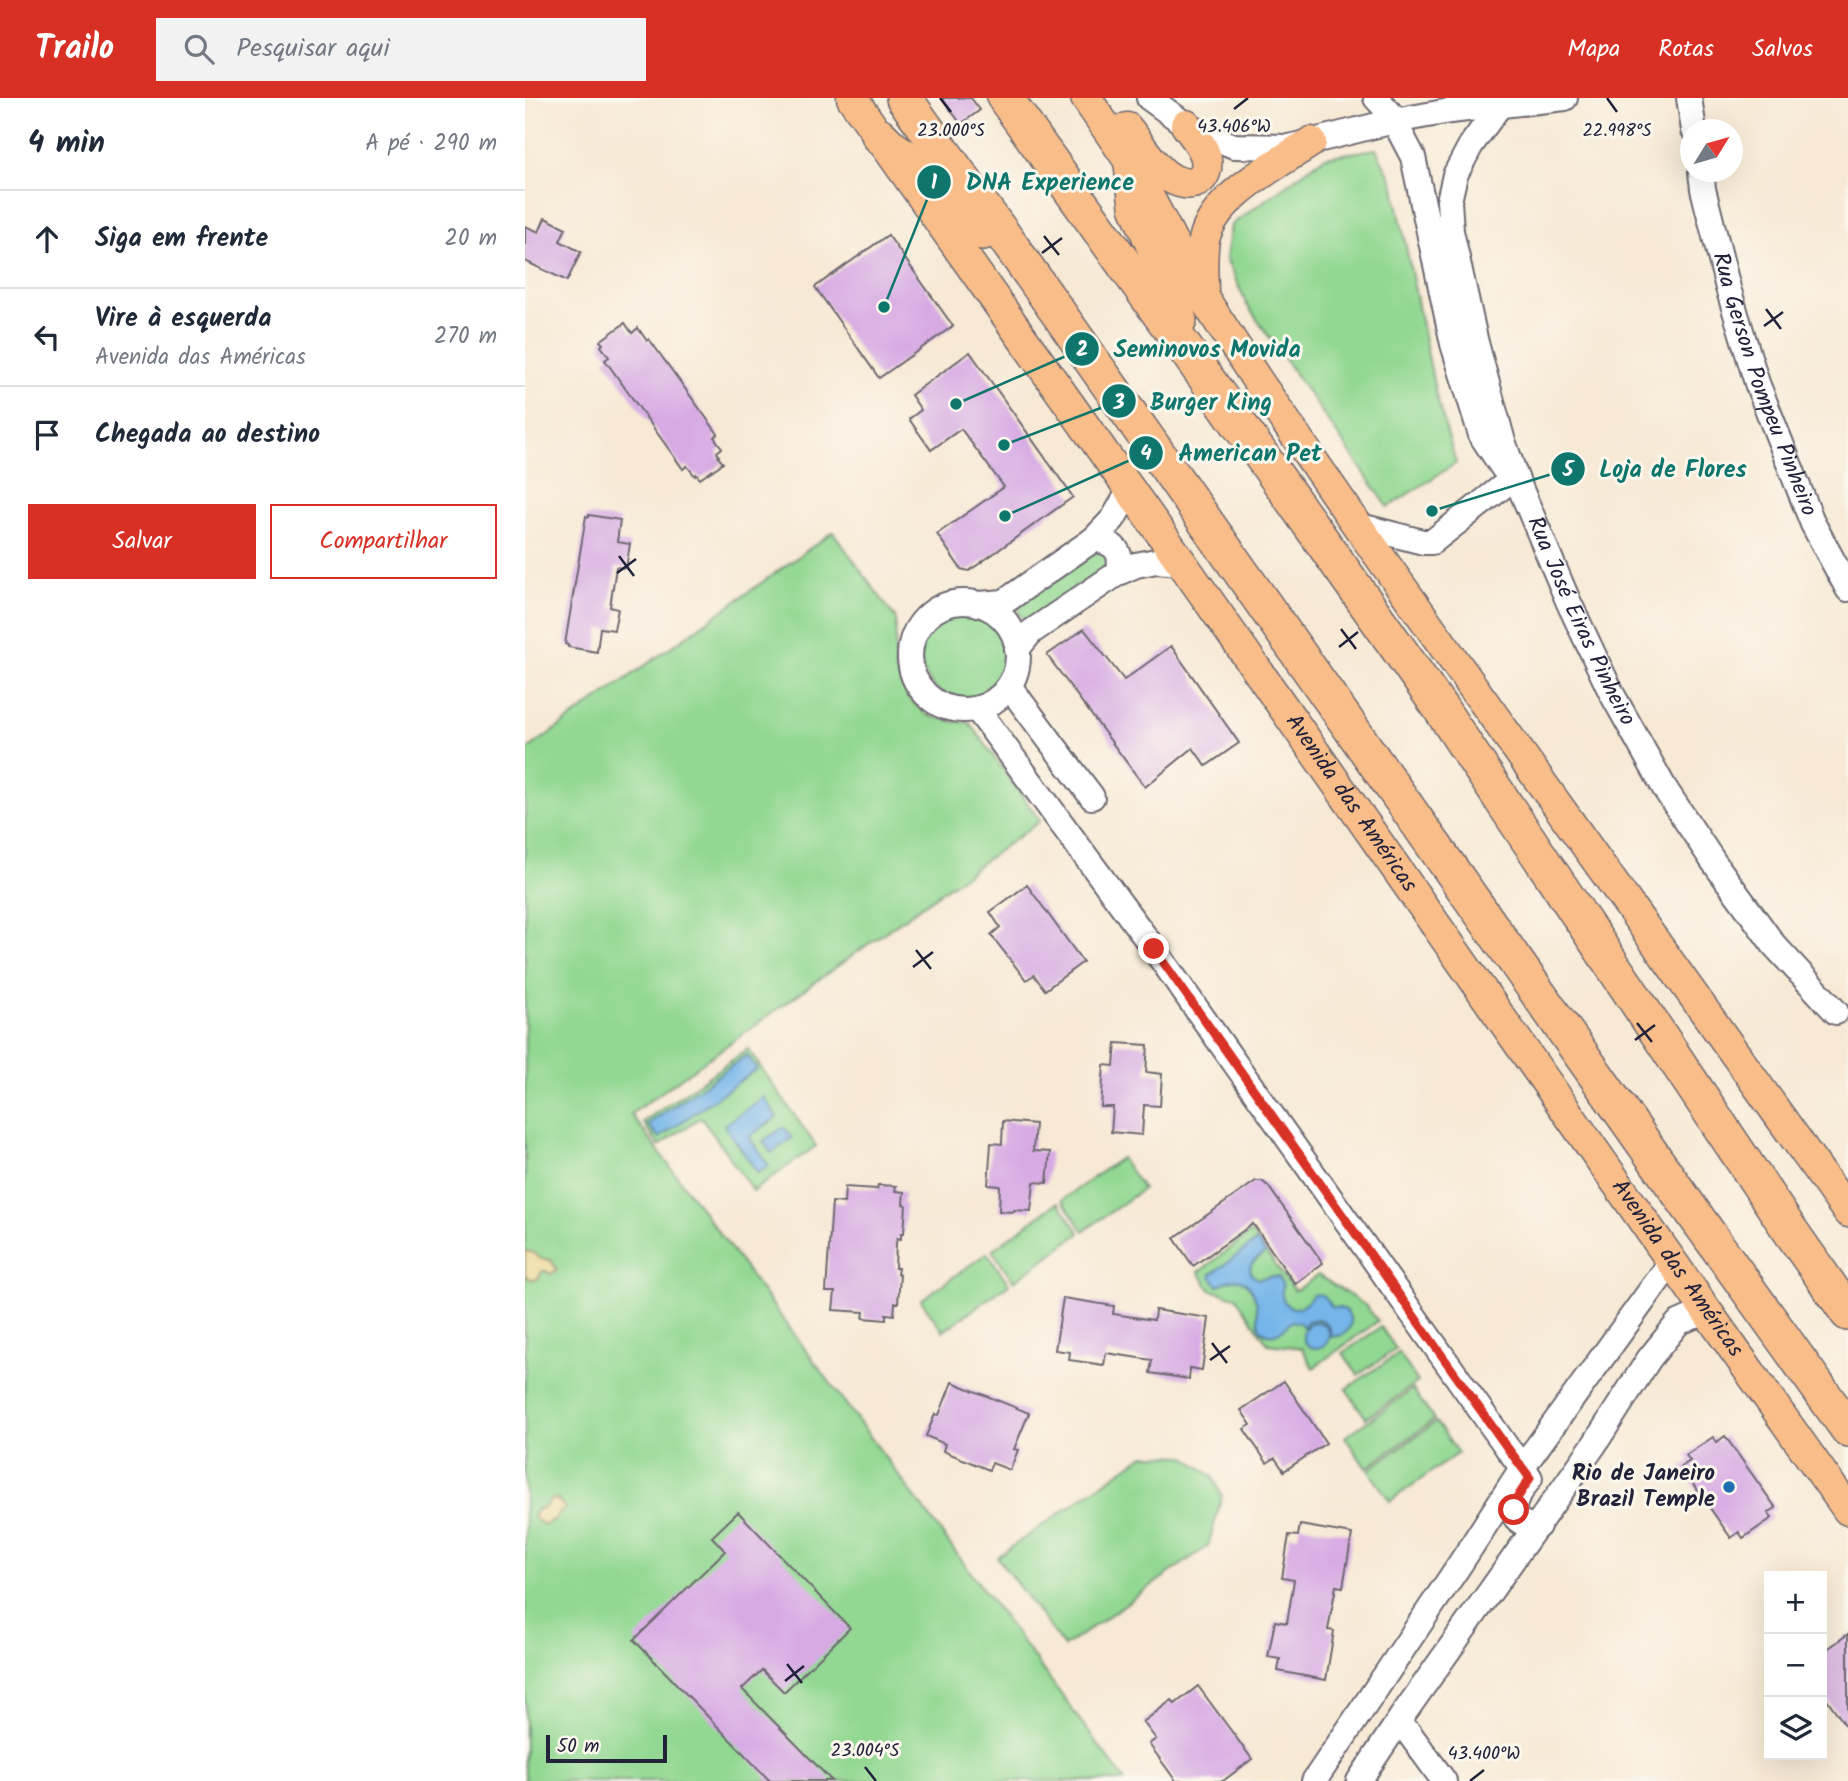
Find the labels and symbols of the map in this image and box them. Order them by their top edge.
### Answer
text: 43.406°W [1197,113,1271,142]
text: 23.000°S [917,117,985,146]
text: 22.998°S [1582,117,1652,146]
north arrow [1680,119,1743,182]
callout: DNA Experience [917,159,1148,204]
text: DNA Experience [966,164,1134,203]
text: 1 [931,167,938,200]
street label: Rua Gerson Pompeu Pinheiro [1702,249,1826,522]
callout: Seminovos Movida [1064,326,1314,371]
text: Seminovos Movida [1113,331,1301,370]
text: 2 [1076,334,1088,367]
callout: Burger King [1101,379,1286,424]
text: Burger King [1150,384,1272,423]
text: 3 [1112,387,1125,420]
callout: American Pet [1129,430,1335,475]
text: American Pet [1178,435,1323,474]
text: 4 [1140,438,1152,471]
callout: Loja de Flores [1551,446,1761,491]
text: Loja de Flores [1599,451,1747,490]
text: 5 [1562,454,1576,487]
street label: Rua José Eiras Pinheiro [1516,511,1645,733]
street label: Avenida das Américas [1275,707,1426,900]
route end [1138,933,1169,964]
street label: Avenida das Américas [1602,1172,1752,1365]
place label: Rio de Janeiro Brazil Temple [1572,1456,1715,1518]
marker: Rio de Janeiro Brazil Temple [1721,1479,1737,1495]
route start [1498,1494,1529,1525]
scale bar [546,1732,667,1764]
text: 23.004°S [831,1737,900,1766]
text: 43.400°W [1448,1740,1520,1769]

